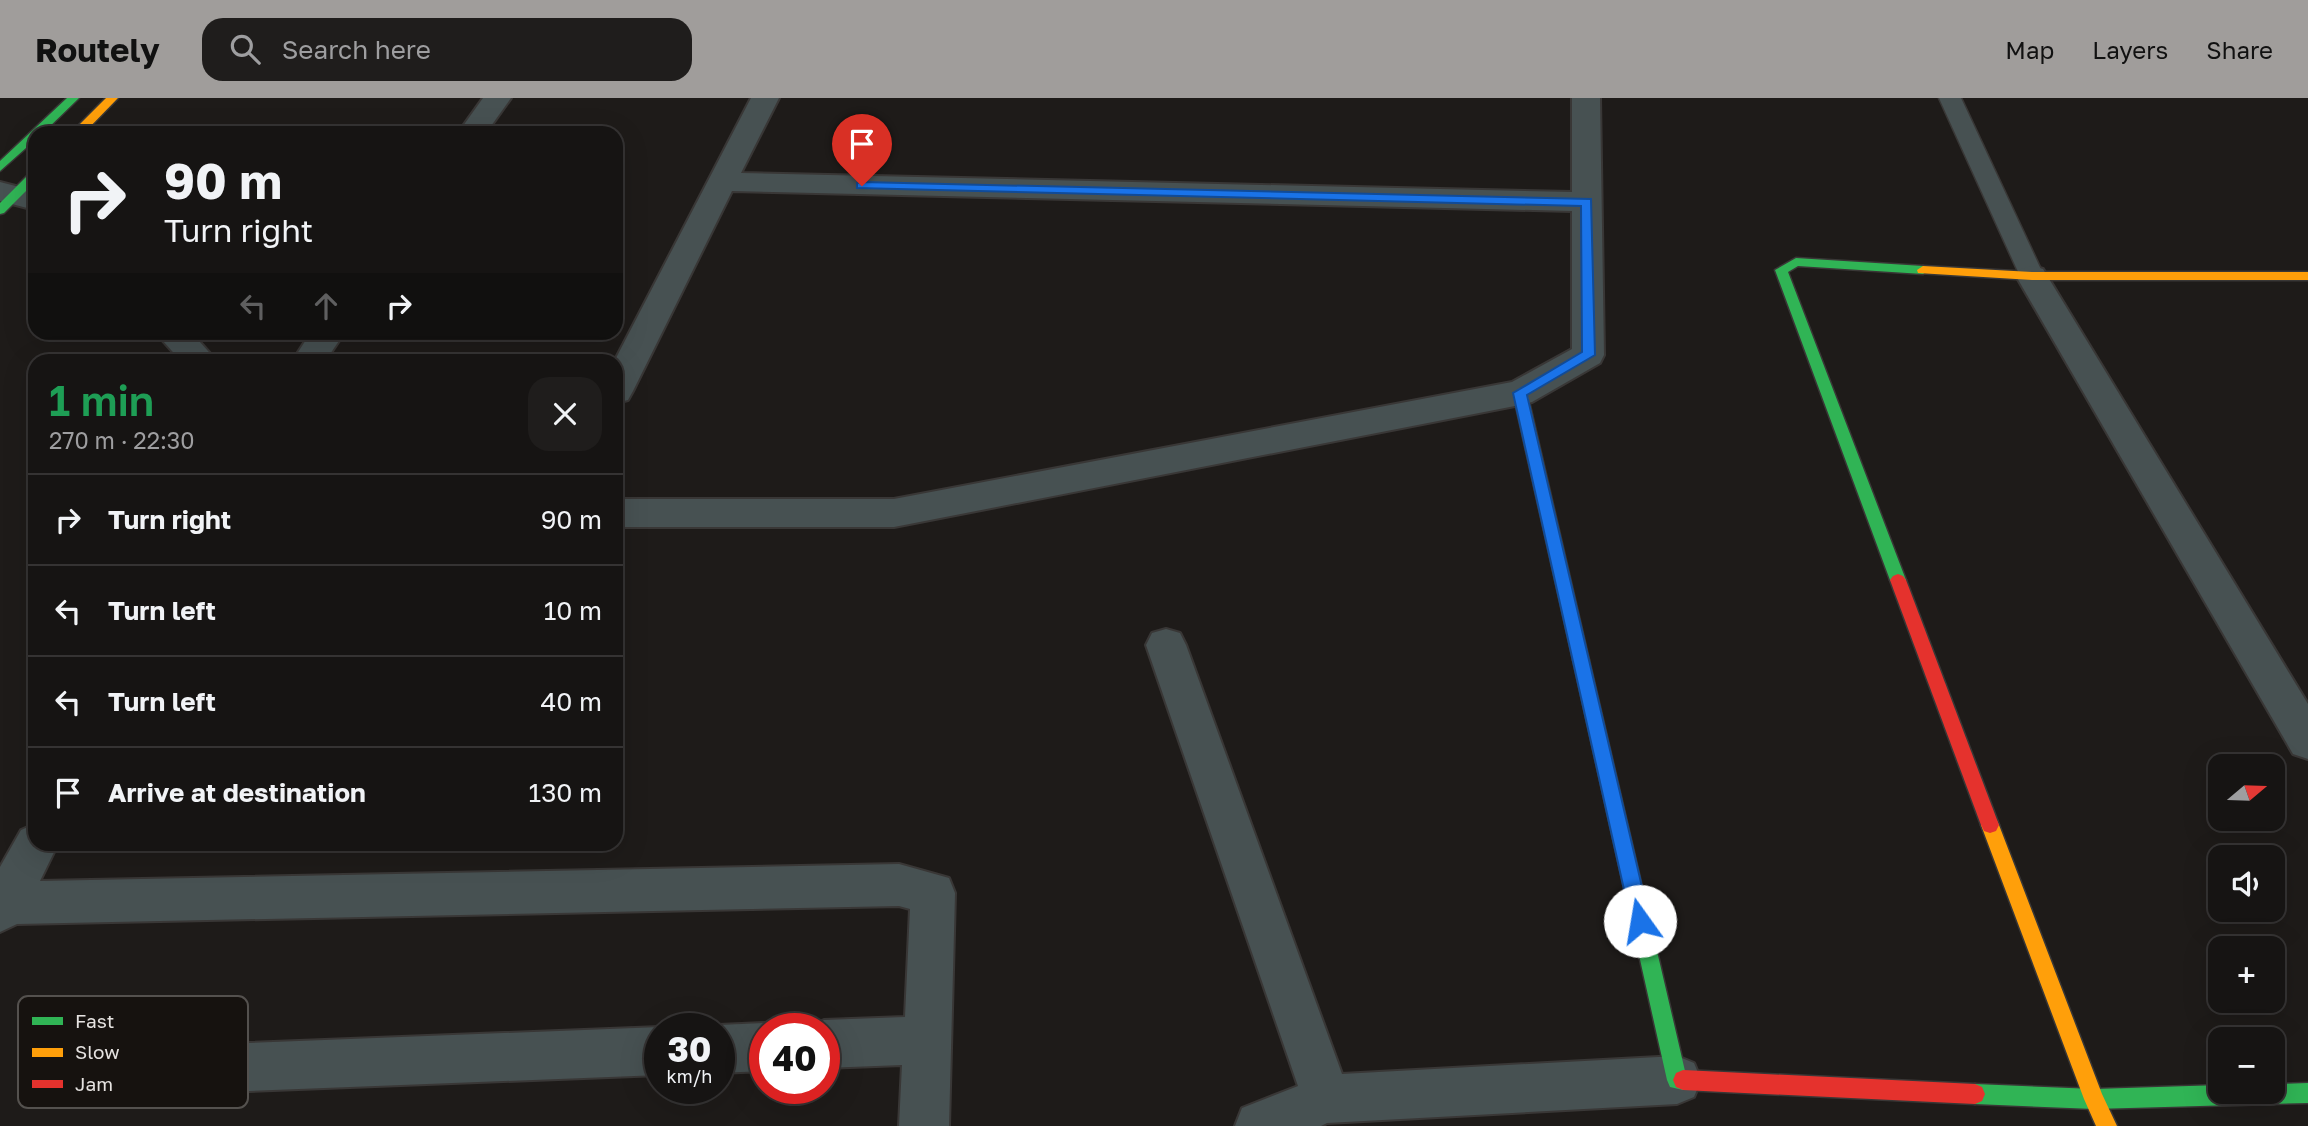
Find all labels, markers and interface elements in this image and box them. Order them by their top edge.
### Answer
search box [202,18,692,81]
text: Routely [35,30,160,69]
icon: search [226,30,264,68]
text: Search here [282,34,431,65]
text: Map [2005,35,2054,64]
text: Layers [2092,35,2168,64]
text: Share [2206,35,2273,64]
pin [832,114,892,186]
icon: arrive [843,125,881,163]
text: 90 m [164,151,282,210]
icon: right [49,154,140,245]
text: Turn right [164,211,313,249]
icon: left [234,287,272,325]
icon: ahead [307,287,345,325]
icon: right [380,287,418,325]
text: 1 min [49,375,154,425]
button: close [528,377,602,451]
text: 270 m · 22:30 [49,426,195,454]
icon: right [49,501,87,539]
text: Turn right [108,504,231,535]
text: 90 m [541,504,602,535]
icon: left [49,592,87,630]
text: Turn left [108,595,216,626]
text: 10 m [544,595,602,626]
icon: left [49,683,87,721]
text: Turn left [108,686,216,717]
text: 40 m [541,686,602,717]
north arrow [2208,754,2286,831]
map controls [2208,754,2285,1104]
icon: arrive [49,774,87,812]
text: Arrive at destination [108,777,366,808]
text: 130 m [529,777,602,808]
button: sound [2208,845,2285,922]
position arrow [1603,884,1677,958]
button: + [2208,936,2285,1013]
legend [18,996,248,1108]
text: Fast [75,1009,114,1032]
speed limit sign: 40 [749,1013,840,1104]
button: − [2208,1027,2285,1104]
text: 30 [667,1028,712,1070]
text: Slow [75,1040,120,1063]
text: km/h [667,1065,712,1087]
text: Jam [75,1072,113,1095]

